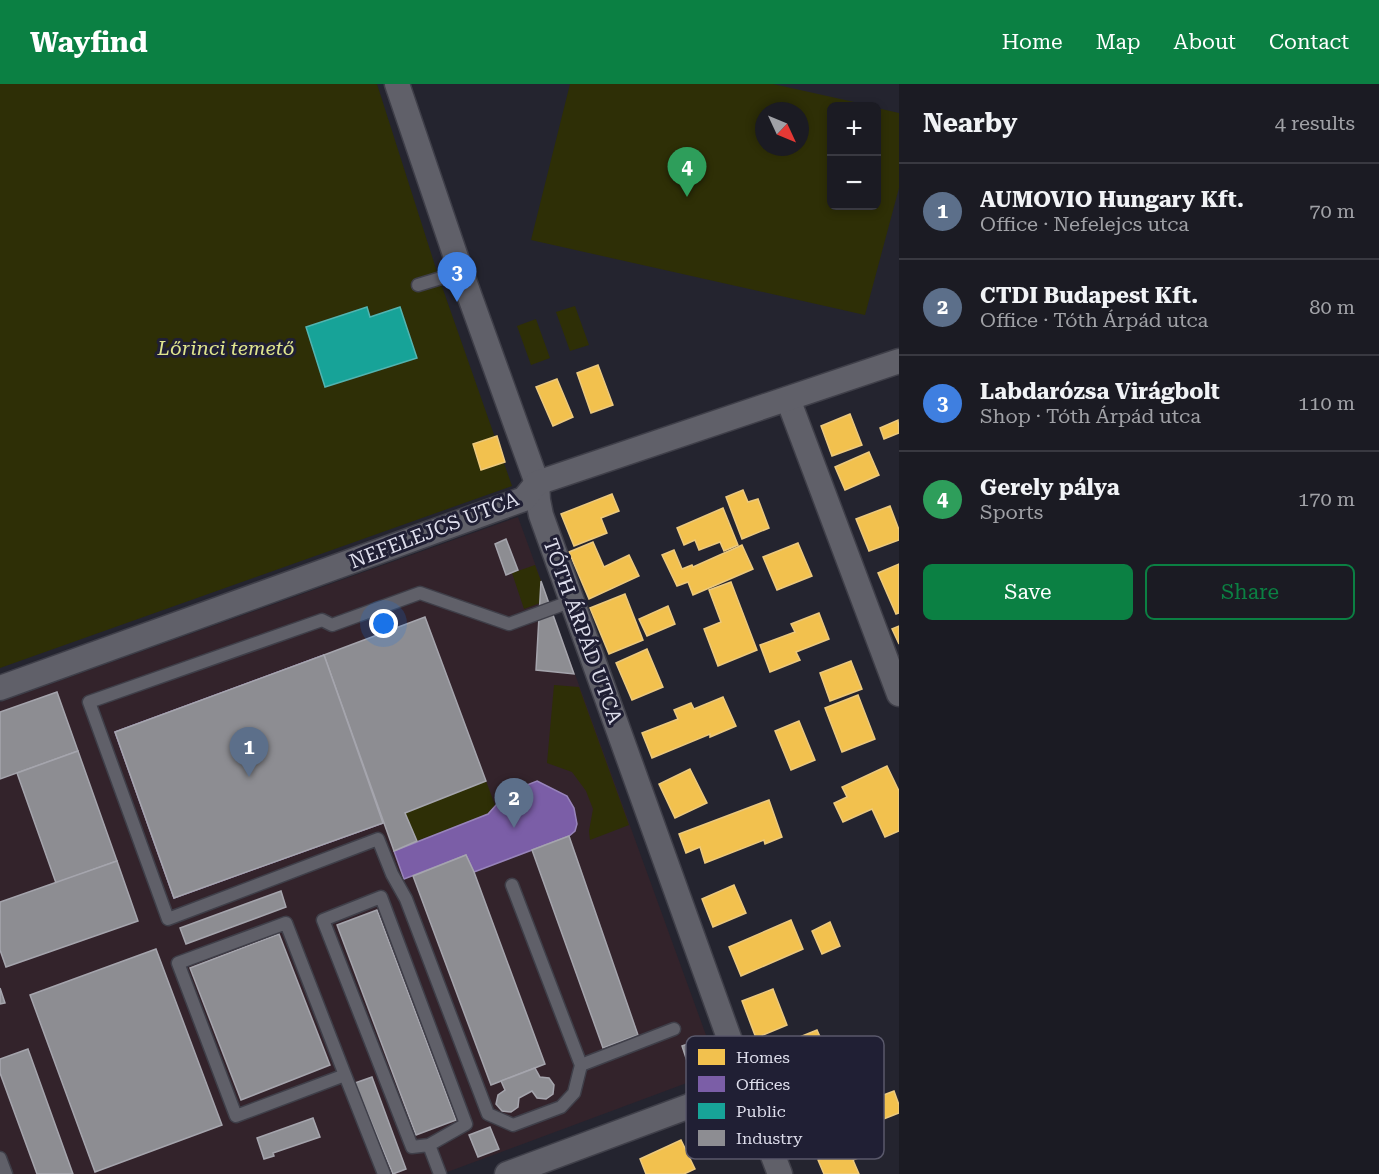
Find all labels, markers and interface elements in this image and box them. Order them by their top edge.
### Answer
text: Wayfind [30,26,148,59]
text: Home [1002,30,1063,54]
text: Map [1096,30,1141,54]
text: About [1174,30,1236,54]
text: Contact [1269,30,1349,54]
north arrow [755,102,809,156]
map controls [827,102,881,210]
button: + [827,102,881,156]
text: Nearby [923,108,1017,138]
text: 4 results [1275,111,1355,135]
pin: 4 [668,147,706,197]
button: − [827,156,881,210]
text: AUMOVIO Hungary Kft. [980,187,1244,212]
text: 1 [937,199,948,223]
text: 70 m [1309,199,1355,223]
text: Office · Nefelejcs utca [980,212,1189,236]
pin: 3 [438,252,476,302]
text: CTDI Budapest Kft. [980,283,1198,308]
text: 2 [937,295,948,319]
text: 80 m [1309,295,1355,319]
text: Office · Tóth Árpád utca [980,308,1208,332]
park label: Lőrinci temető [157,336,294,360]
text: Labdarózsa Virágbolt [980,379,1220,404]
text: 3 [937,391,948,415]
text: 110 m [1298,391,1355,415]
text: Shop · Tóth Árpád utca [980,404,1201,428]
text: Gerely pálya [980,475,1120,500]
street label: NEFELEJCS UTCA [346,487,522,573]
text: 4 [937,487,948,511]
text: 170 m [1298,487,1355,511]
text: Sports [980,500,1043,524]
street label: TÓTH ÁRPÁD UTCA [538,535,628,727]
button: Save [923,564,1133,620]
button: Share [1145,564,1355,620]
your location [369,609,398,638]
pin: 1 [230,728,268,777]
pin: 2 [494,778,534,828]
legend [686,1036,884,1159]
text: Homes [736,1048,790,1067]
text: Offices [736,1075,790,1094]
text: Public [736,1102,786,1121]
text: Industry [736,1129,803,1148]

